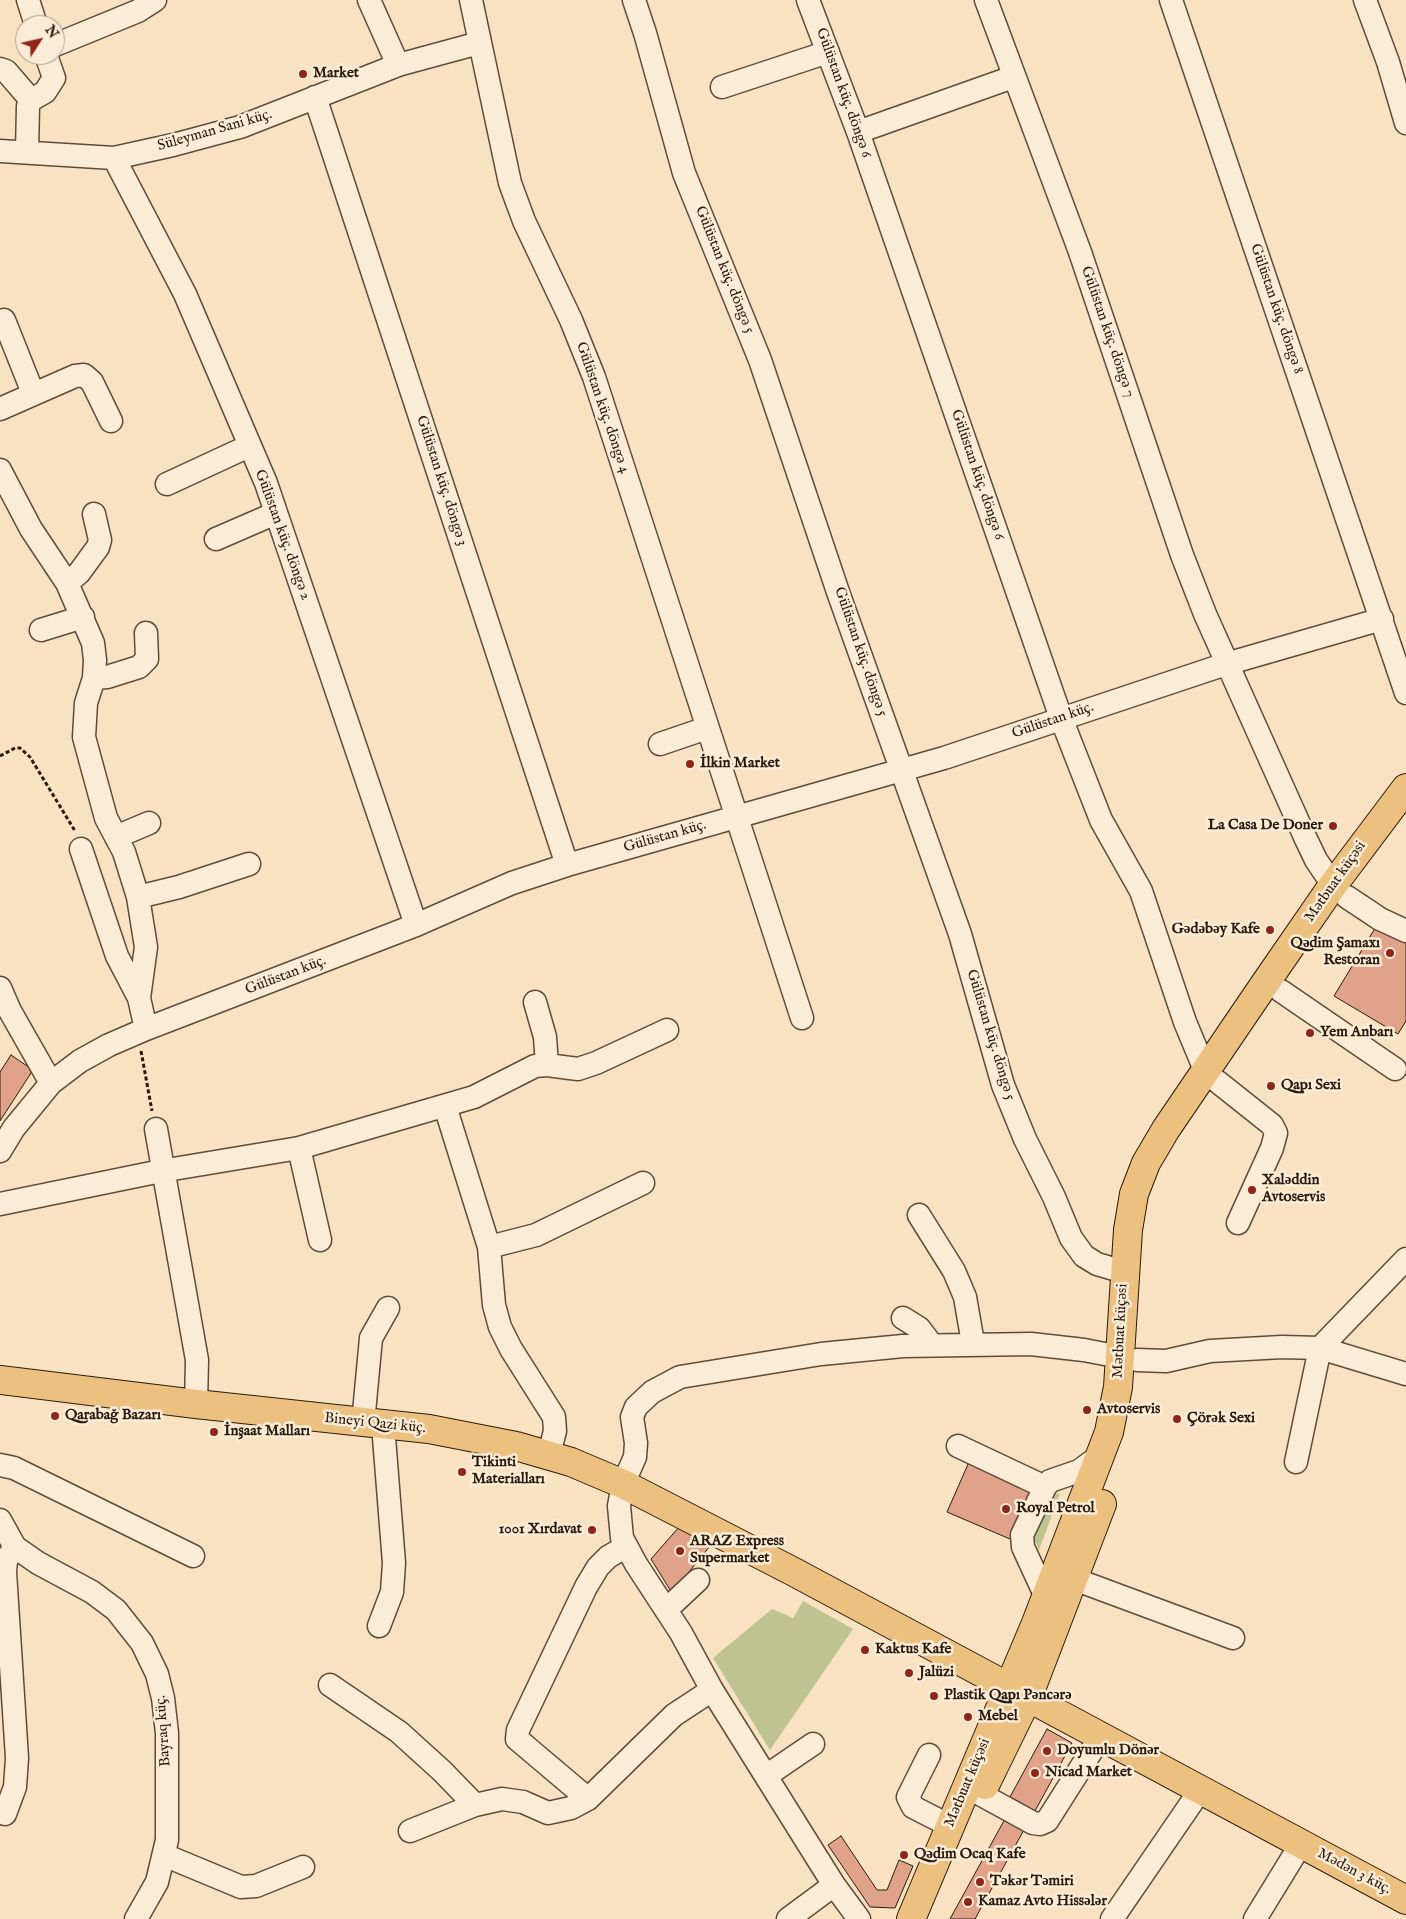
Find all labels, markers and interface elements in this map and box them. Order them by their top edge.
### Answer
north arrow [15,15,65,65]
text: N [41,22,62,42]
street label: Gülüstan küç. döngə 6 [811,26,875,160]
place label: Market [313,65,359,83]
marker: Market [297,68,309,80]
street label: Süleyman Sani küç. [156,106,274,156]
street label: Gülüstan küç. döngə 5 [690,204,758,336]
street label: Gülüstan küç. döngə 8 [1245,242,1307,376]
street label: Gülüstan küç. döngə 7 [1076,264,1138,400]
street label: Gülüstan küç. döngə 4 [571,340,633,476]
street label: Gülüstan küç. döngə 6 [946,407,1008,543]
street label: Gülüstan küç. döngə 3 [411,413,471,549]
street label: Gülüstan küç. döngə 2 [250,467,314,603]
street label: Gülüstan küç. döngə 5 [829,585,891,719]
street label: Gülüstan küç. [1010,699,1096,743]
place label: İlkin Market [700,755,780,773]
marker: İlkin Market [684,758,696,770]
street label: Gülüstan küç. [622,817,708,857]
place label: La Casa De Doner [1208,817,1323,835]
marker: La Casa De Doner [1327,820,1339,832]
street label: Mətbuat küçəsi [1301,838,1371,926]
place label: Gədəbəy Kafe [1172,921,1260,939]
marker: Gədəbəy Kafe [1264,924,1276,936]
place label: Qədim Şamaxı Restoran [1291,935,1380,970]
marker: Qədim Şamaxı Restoran [1384,947,1396,959]
street label: Gülüstan küç. [243,952,329,1000]
street label: Gülüstan küç. döngə 5 [962,967,1018,1103]
place label: Yem Anbarı [1320,1024,1393,1042]
marker: Yem Anbarı [1304,1027,1316,1039]
place label: Qapı Sexi [1281,1077,1341,1095]
marker: Qapı Sexi [1265,1080,1277,1092]
place label: Xaləddin Avtoservis [1262,1172,1325,1207]
marker: Xaləddin Avtoservis [1246,1184,1258,1196]
street label: Mətbuat küçəsi [1110,1283,1132,1379]
place label: Avtoservis [1097,1401,1160,1419]
marker: Avtoservis [1081,1404,1093,1416]
place label: Qarabağ Bazarı [65,1407,161,1425]
marker: Qarabağ Bazarı [49,1410,61,1422]
street label: Bineyi Qazi küç. [323,1410,427,1438]
place label: Çörək Sexi [1187,1410,1255,1428]
marker: Çörək Sexi [1171,1413,1183,1425]
place label: İnşaat Malları [224,1423,310,1441]
marker: İnşaat Malları [208,1426,220,1438]
place label: Tikinti Materialları [472,1454,545,1489]
marker: Tikinti Materialları [456,1466,468,1478]
place label: Royal Petrol [1016,1500,1095,1518]
marker: Royal Petrol [1000,1503,1012,1515]
place label: 1001 Xırdavat [499,1521,582,1539]
marker: 1001 Xırdavat [586,1524,598,1536]
place label: ARAZ Express Supermarket [690,1533,784,1568]
marker: ARAZ Express Supermarket [674,1545,686,1557]
place label: Kaktus Kafe [875,1641,951,1659]
marker: Kaktus Kafe [859,1644,871,1656]
place label: Jalüzi [919,1664,954,1682]
marker: Jalüzi [903,1667,915,1679]
place label: Plastik Qapı Pəncərə [944,1687,1072,1705]
marker: Plastik Qapı Pəncərə [928,1690,940,1702]
street label: Bayraq küç. [153,1695,175,1767]
place label: Mebel [978,1708,1018,1726]
marker: Mebel [962,1711,974,1723]
street label: Mətbuat küçəsi [941,1736,995,1830]
place label: Doyumlu Dönər [1057,1742,1159,1760]
marker: Doyumlu Dönər [1041,1745,1053,1757]
place label: Nicad Market [1045,1764,1132,1782]
marker: Nicad Market [1029,1767,1041,1779]
street label: Mədən 3 küç. [1314,1845,1394,1899]
place label: Qədim Ocaq Kafe [914,1846,1026,1864]
marker: Qədim Ocaq Kafe [898,1849,910,1861]
place label: Təkər Təmiri [990,1873,1074,1891]
marker: Təkər Təmiri [974,1876,986,1888]
place label: Kamaz Avto Hissələr [978,1893,1107,1911]
marker: Kamaz Avto Hissələr [962,1896,974,1908]

